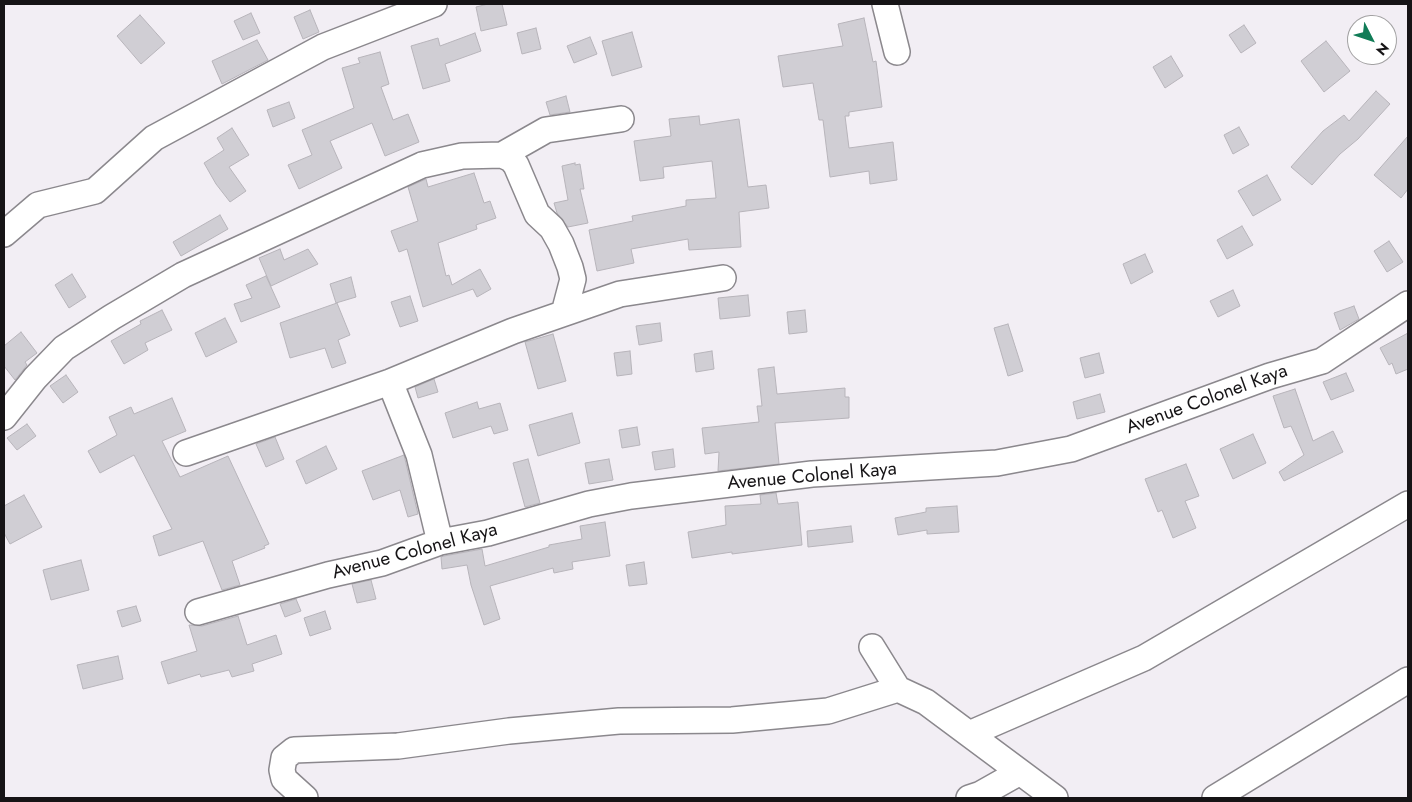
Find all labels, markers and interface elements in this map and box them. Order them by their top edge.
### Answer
north arrow [1347,15,1397,65]
text: N [1371,38,1394,60]
street label: Avenue Colonel Kaya [1123,360,1291,440]
street label: Avenue Colonel Kaya [726,458,898,496]
street label: Avenue Colonel Kaya [330,519,500,585]

